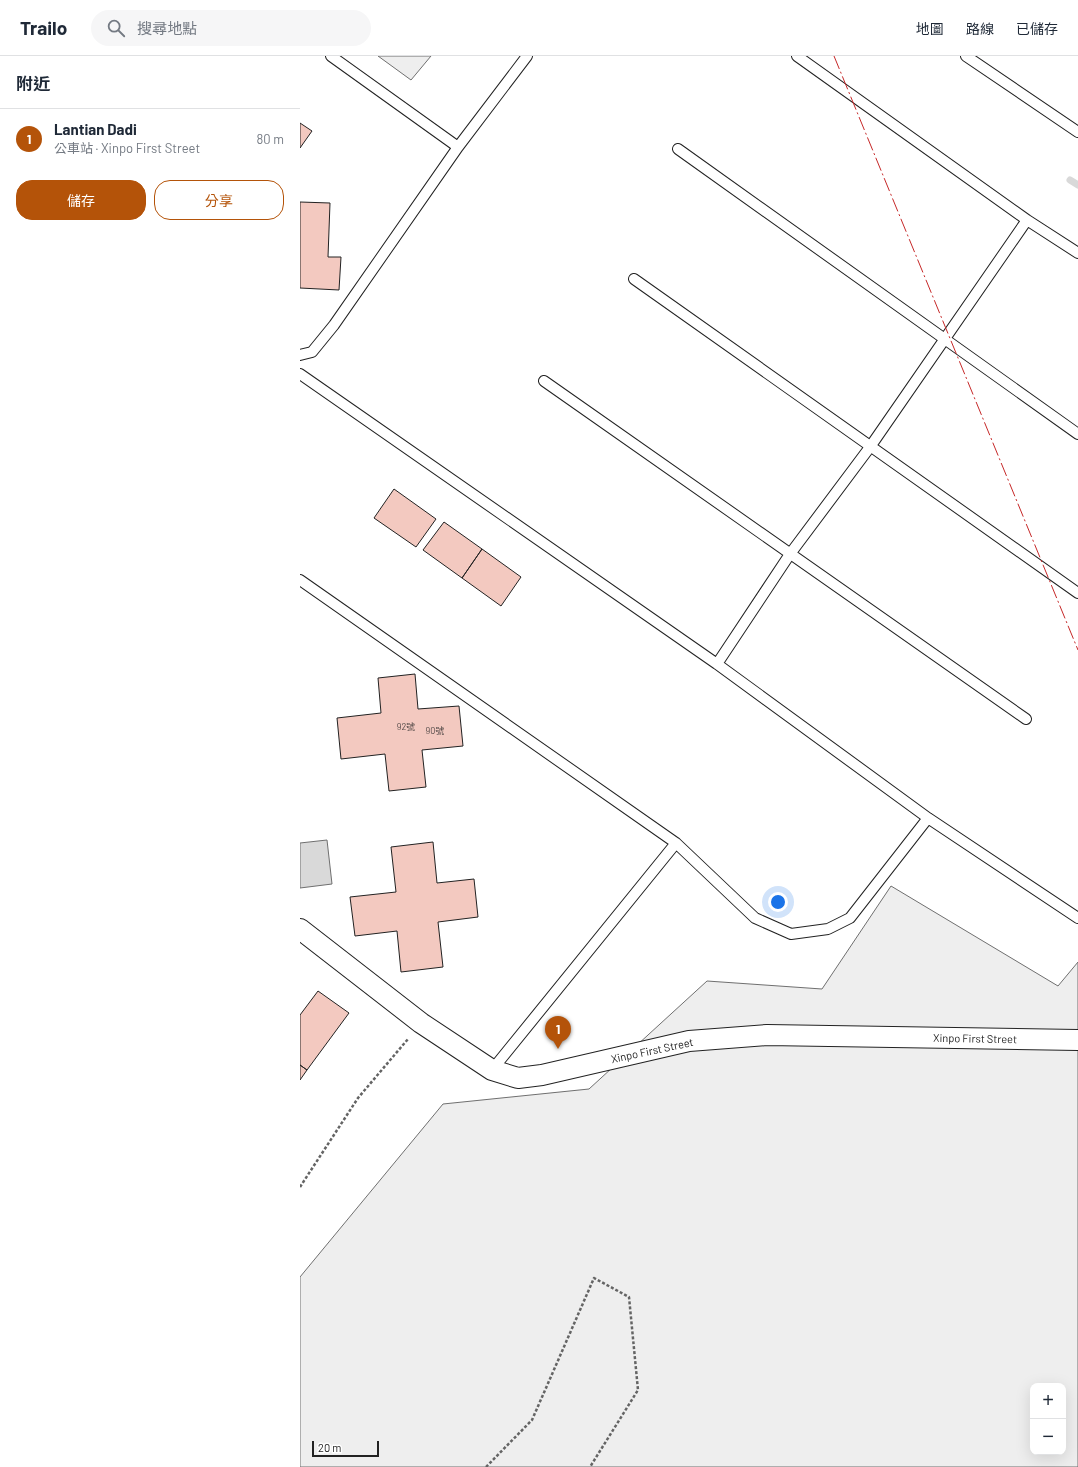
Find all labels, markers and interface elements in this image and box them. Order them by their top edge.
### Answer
search box [91,10,371,46]
text: Trailo [20,16,67,39]
icon: search [105,17,127,39]
text: 搜尋地點 [137,19,197,37]
text: 地圖 [916,20,944,37]
text: 路線 [966,20,994,37]
text: 已儲存 [1016,20,1058,37]
text: 附近 [16,73,50,93]
text: Lantian Dadi [54,120,137,138]
text: 1 [27,131,31,147]
text: 80 m [257,131,284,147]
text: 公車站 · Xinpo First Street [54,140,200,156]
button: 儲存 [16,180,146,220]
button: 分享 [154,180,284,220]
house number: 92號 [397,721,415,732]
house number: 90號 [426,725,444,736]
your location [768,892,788,912]
pin: 1 [545,1016,571,1049]
street label: Xinpo First Street [933,1031,1017,1045]
street label: Xinpo First Street [610,1035,694,1065]
map controls [1030,1383,1066,1455]
button: + [1030,1383,1066,1419]
button: − [1030,1419,1066,1455]
scale bar [312,1439,379,1458]
text: 20 m [318,1441,341,1454]

